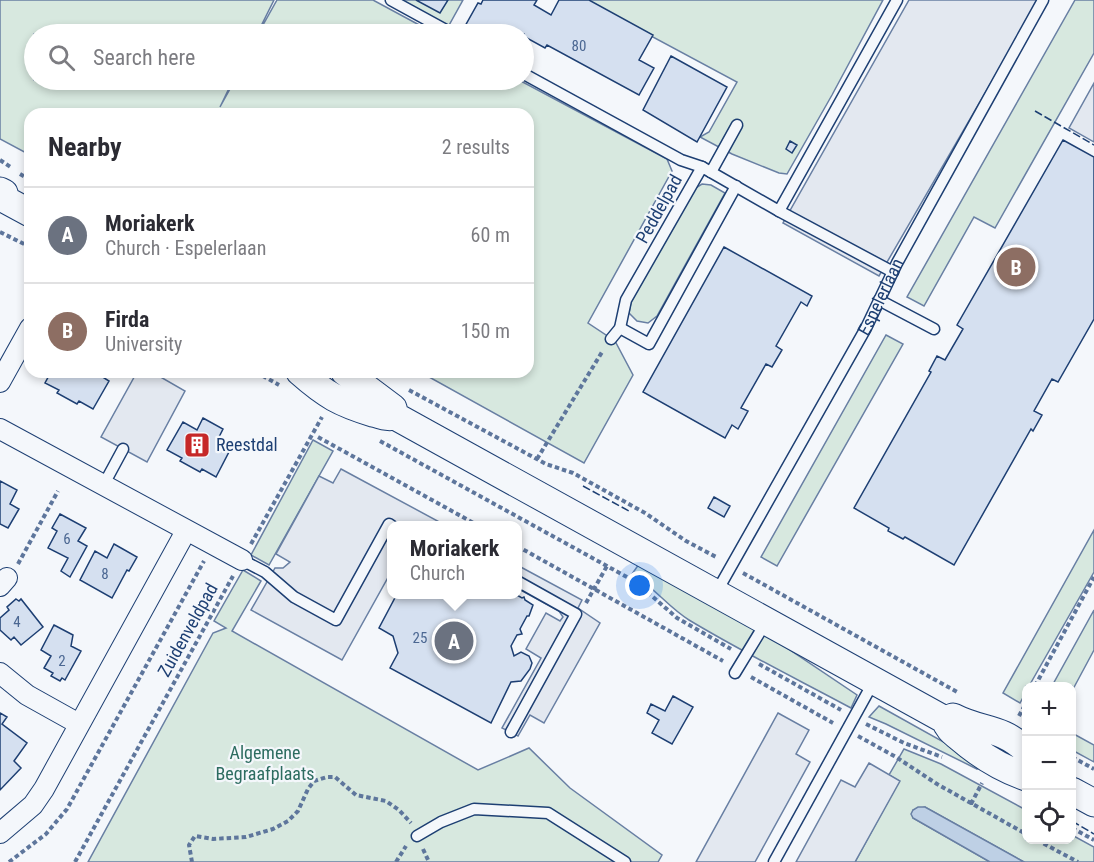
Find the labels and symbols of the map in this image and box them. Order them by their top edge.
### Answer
house number: 80 [572,37,586,55]
street label: Peddelpad [631,171,686,247]
pin: B [996,244,1036,290]
street label: Espelerlaan [853,255,908,339]
building icon: Reestdal [182,430,212,460]
place label: Reestdal [216,434,278,455]
house number: 6 [63,530,71,548]
house number: 8 [101,565,109,583]
your location [625,571,654,600]
street label: Zuidenveldpad [153,579,222,680]
house number: 4 [13,613,21,631]
pin: A [434,618,474,664]
house number: 25 [413,629,427,647]
house number: 2 [58,652,66,670]
park label: Algemene Begraafplaats [216,742,315,784]

